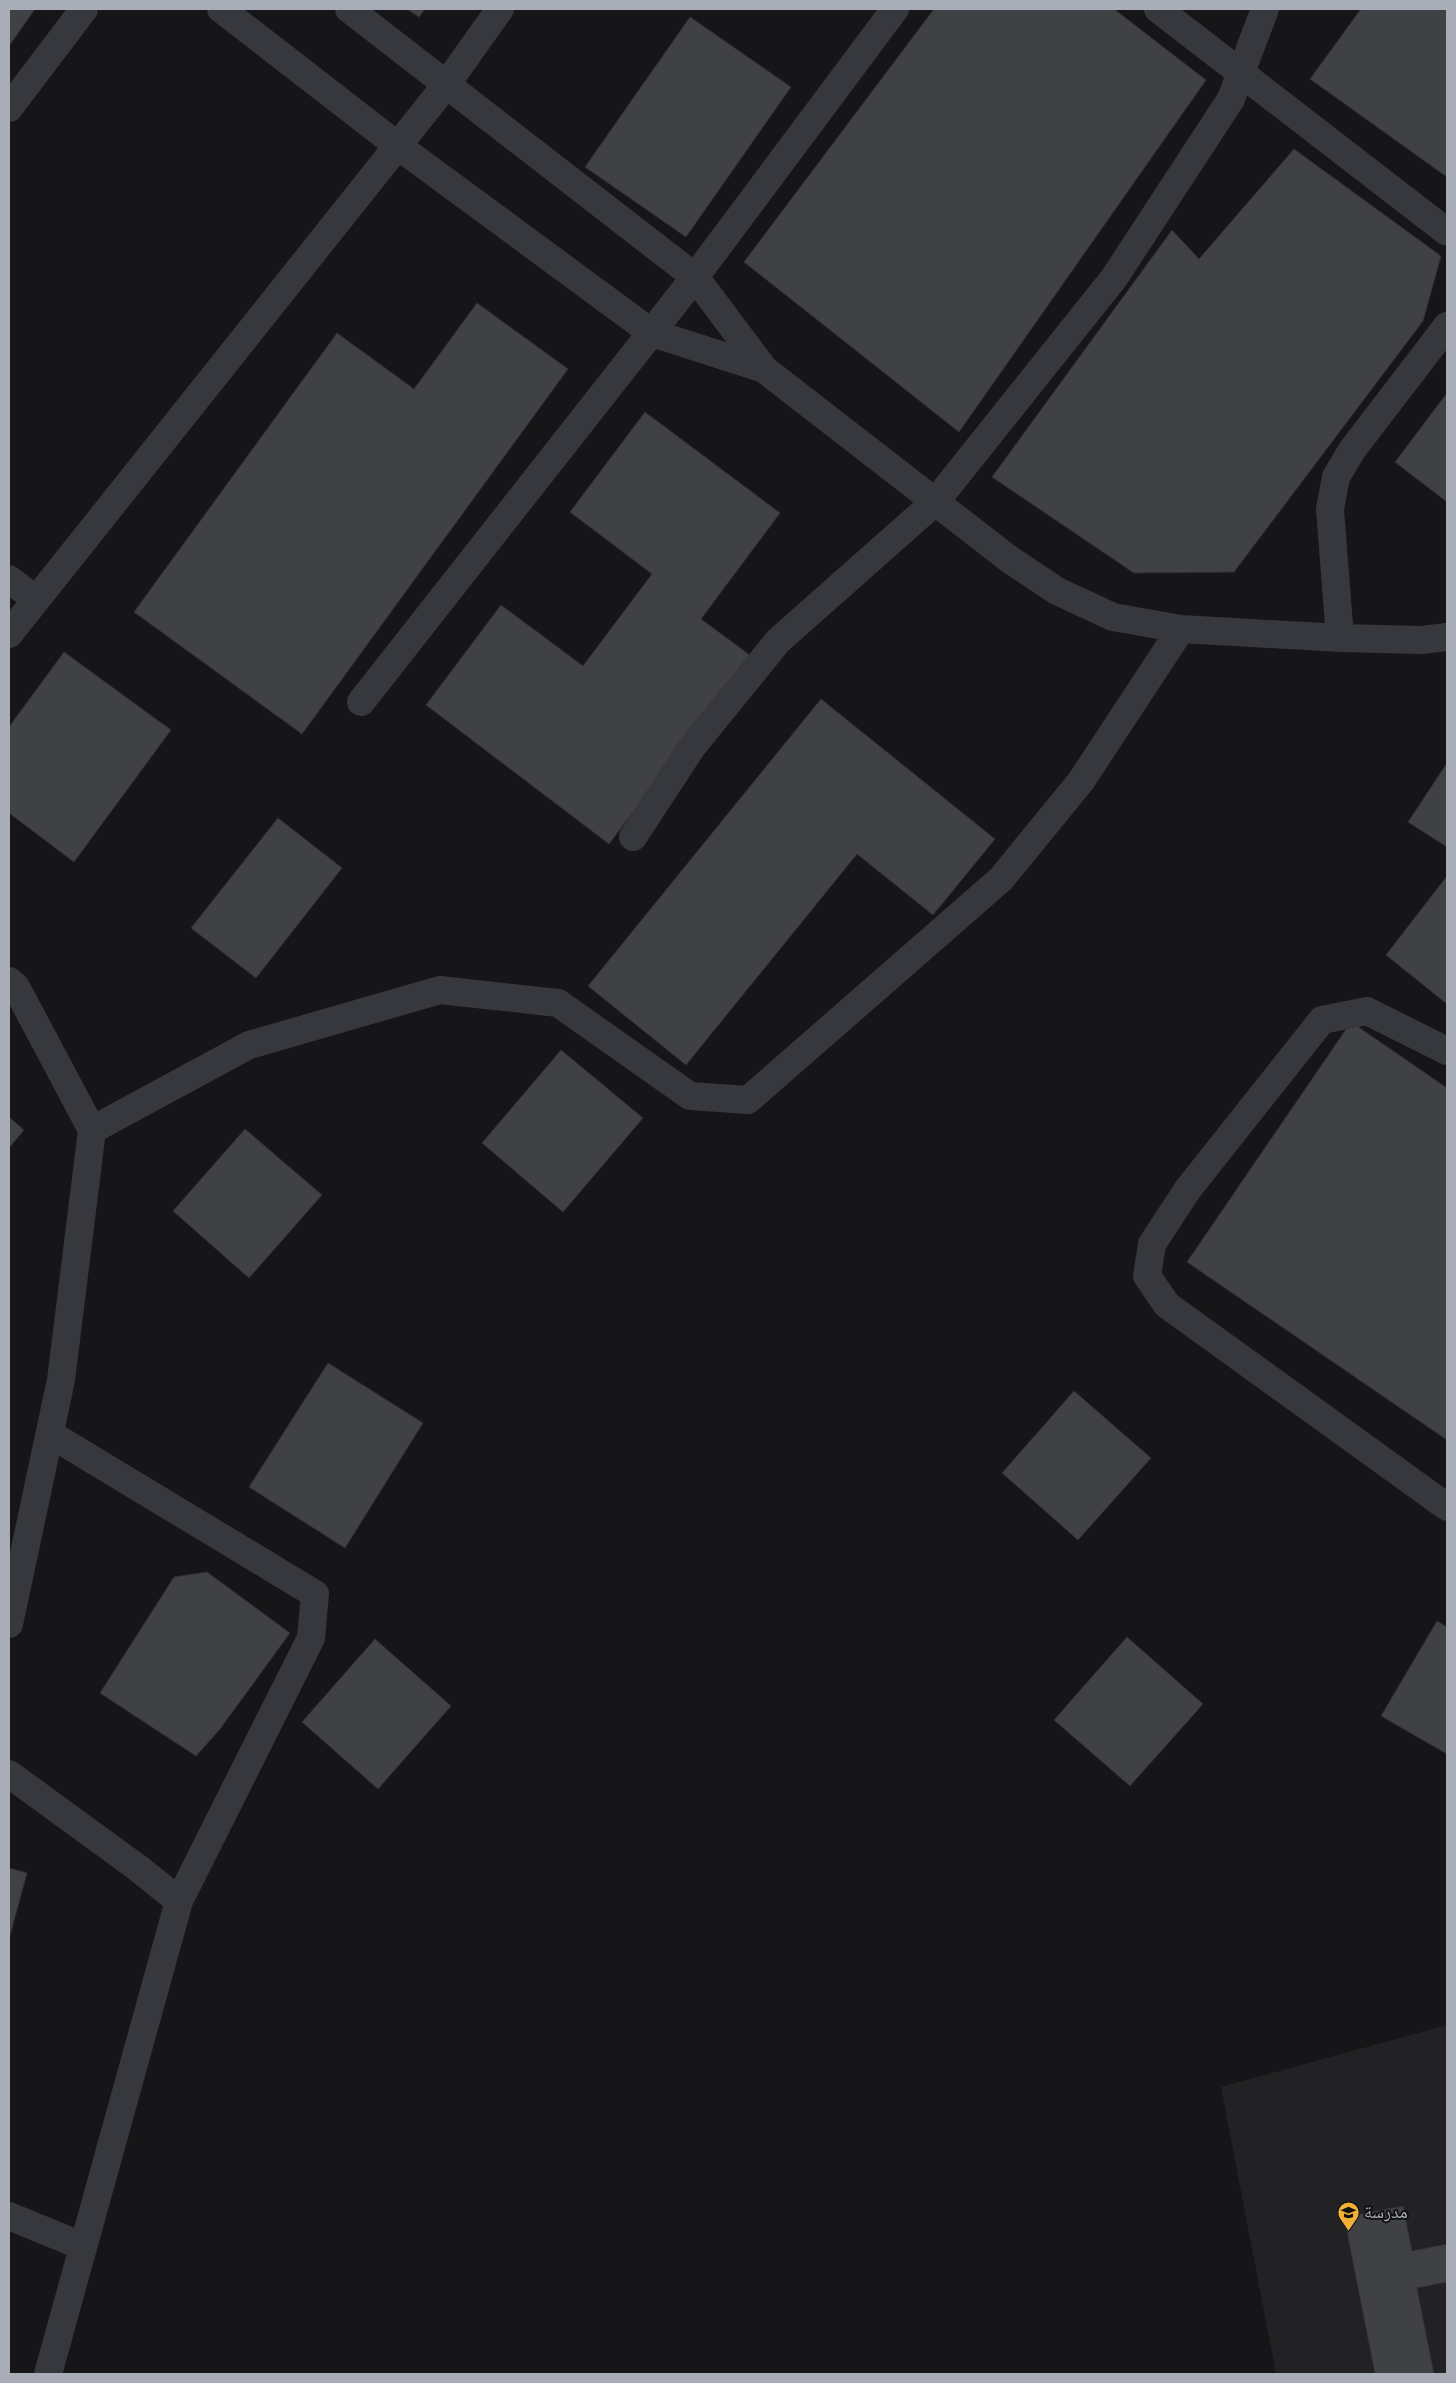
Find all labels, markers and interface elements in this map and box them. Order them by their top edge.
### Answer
school or university icon: مدرسة [1336,2200,1360,2231]
place label: مدرسة [1364,2204,1408,2222]

